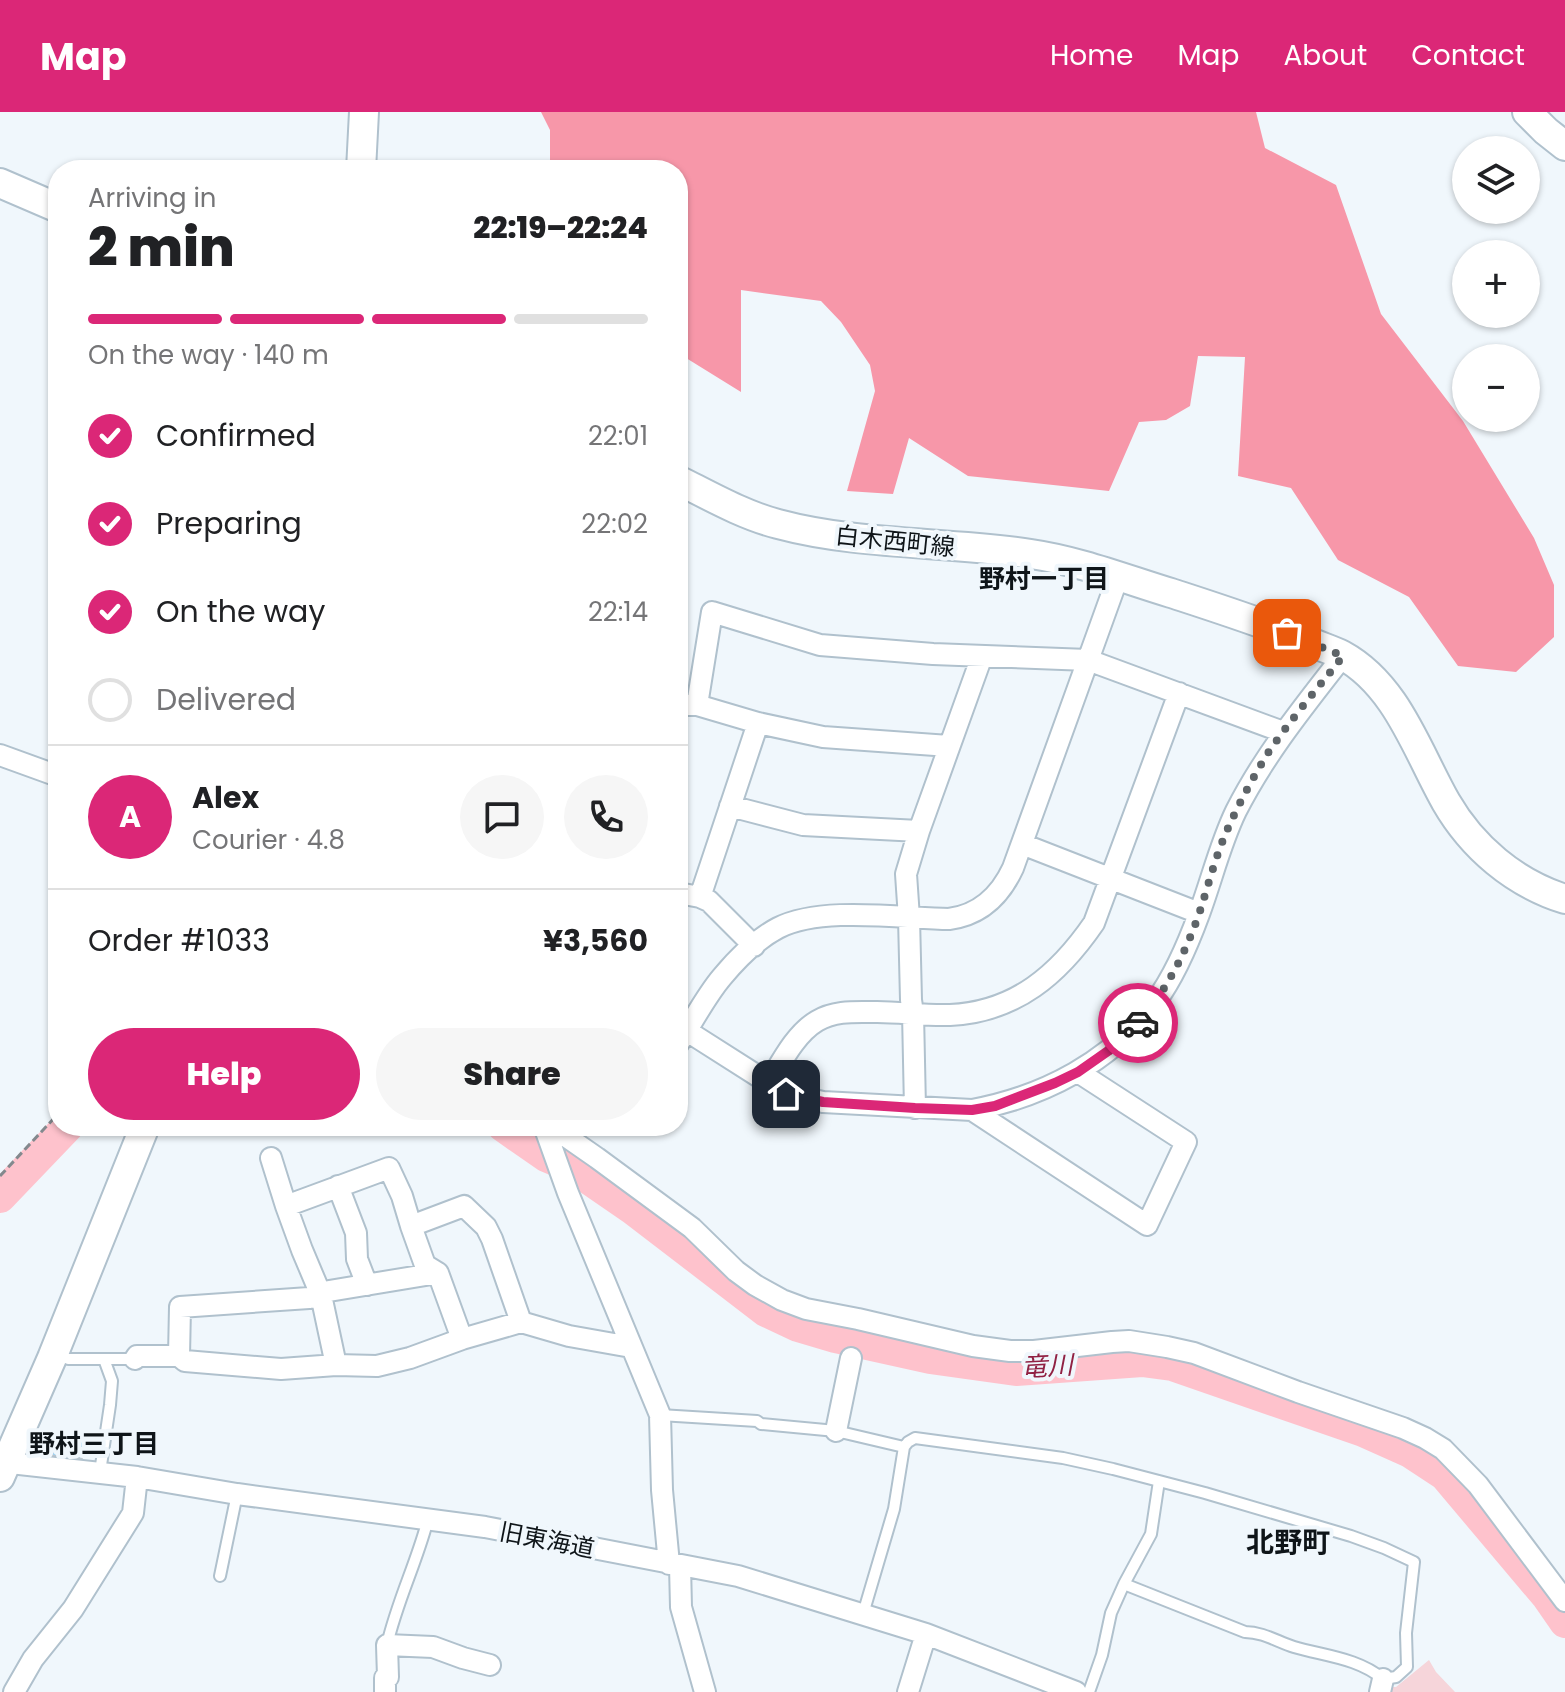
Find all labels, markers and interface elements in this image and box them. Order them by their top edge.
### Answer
text: Map [40,30,127,83]
text: Home [1050,36,1133,75]
text: Map [1177,36,1239,75]
text: About [1283,36,1367,75]
text: Contact [1411,36,1525,75]
map controls [1452,136,1540,432]
button: layers [1452,136,1540,224]
text: Arriving in [88,180,217,216]
text: 22:19–22:24 [473,206,648,249]
text: 2 min [88,211,235,284]
button: + [1452,240,1540,328]
text: On the way · 140 m [88,337,329,373]
button: − [1452,344,1540,432]
icon: check [88,414,132,458]
text: Confirmed [156,414,316,457]
text: 22:01 [588,418,648,454]
icon: check [88,502,132,546]
text: Preparing [156,502,302,545]
text: 22:02 [581,506,648,542]
street label: 白木西町線 [834,518,956,564]
district label: 野村一丁目 [979,561,1109,597]
icon: check [88,590,132,634]
text: On the way [156,590,325,633]
text: 22:14 [588,594,648,630]
pin [1253,599,1321,667]
icon: bag [1265,611,1309,655]
text: Delivered [156,678,296,721]
button: chat [460,775,544,859]
button: phone [564,775,648,859]
text: Alex [192,776,259,819]
text: A [119,795,141,838]
text: Courier · 4.8 [192,822,345,858]
text: Order #1033 [88,919,270,962]
text: ¥3,560 [543,919,648,962]
courier [1098,983,1178,1063]
icon: car [1116,1001,1160,1045]
button: Help [88,1028,360,1120]
button: Share [376,1028,648,1120]
pin [752,1060,820,1128]
icon: home [764,1072,808,1116]
water label: 竜川 [1020,1347,1077,1385]
district label: 野村三丁目 [29,1426,159,1462]
street label: 旧東海道 [497,1515,597,1565]
district label: 北野町 [1246,1523,1330,1562]

